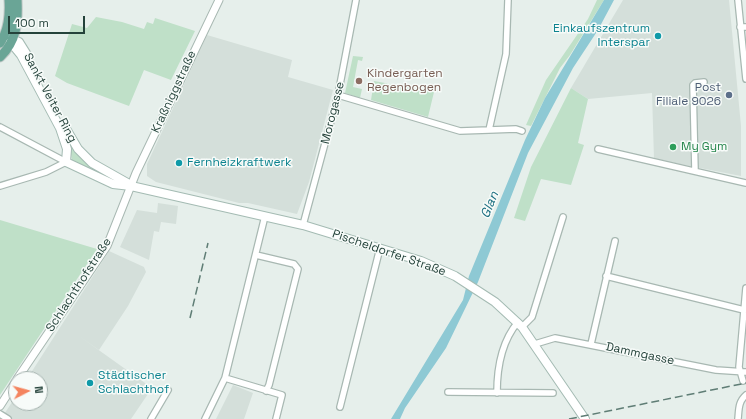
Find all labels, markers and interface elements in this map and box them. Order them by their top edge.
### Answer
scale bar [10,8,87,34]
text: 100 m [15,15,49,31]
place label: Einkaufszentrum Interspar [553,22,650,50]
marker: Einkaufszentrum Interspar [653,31,663,41]
street label: Kraßniggstraße [149,48,199,136]
street label: Sankt Veiter Ring [20,51,80,145]
place label: Kindergarten Regenbogen [367,67,443,95]
marker: Kindergarten Regenbogen [354,76,364,86]
street label: Morogasse [318,80,348,146]
place label: Post Filiale 9026 [656,81,721,109]
marker: Post Filiale 9026 [724,90,734,100]
place label: My Gym [681,140,727,154]
marker: My Gym [668,142,678,152]
place label: Fernheizkraftwerk [187,156,292,170]
marker: Fernheizkraftwerk [174,158,184,168]
water label: Glan [478,189,502,221]
street label: Pischeldorfer Straße [330,227,448,279]
street label: Schlachthofstraße [43,235,115,335]
street label: Dammgasse [604,340,676,368]
place label: Städtischer Schlachthof [98,369,169,397]
north arrow [8,371,48,411]
marker: Städtischer Schlachthof [85,378,95,388]
text: N [32,385,46,394]

